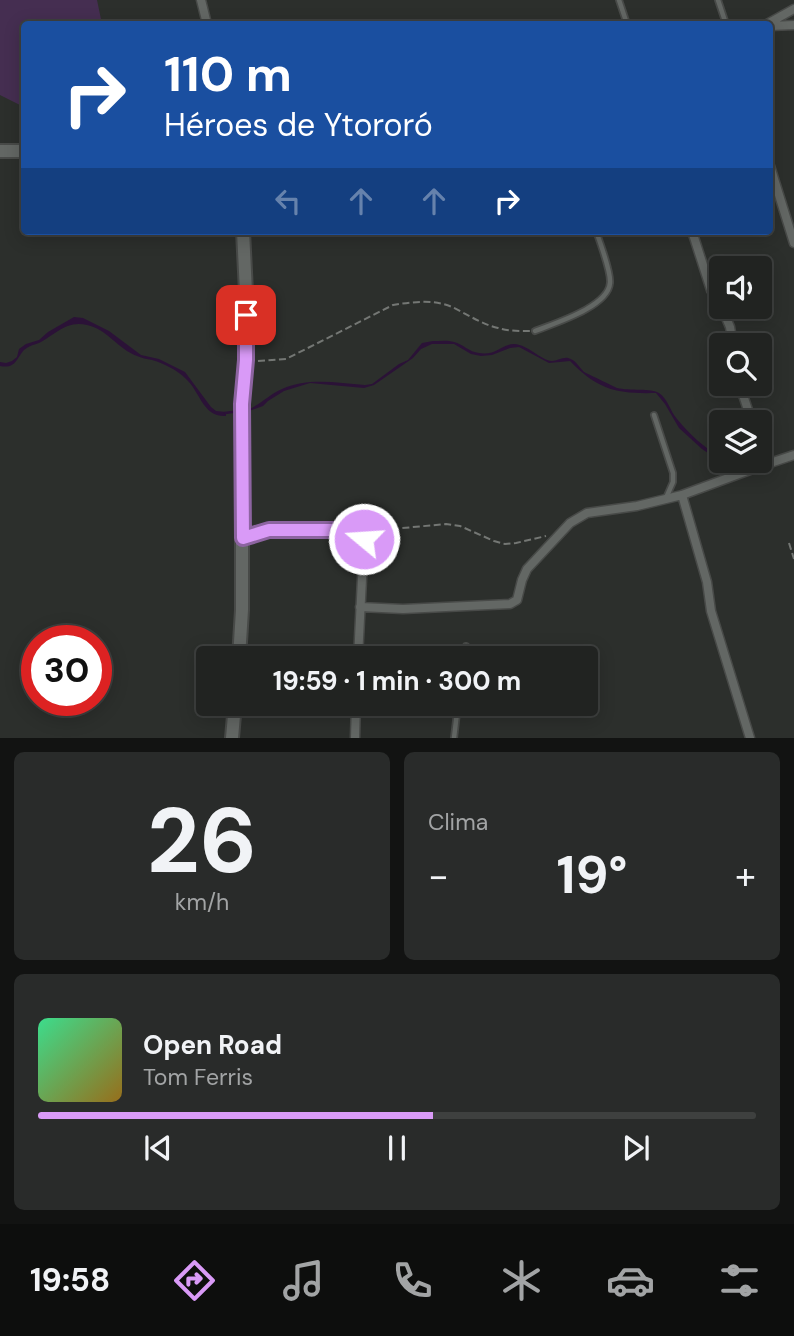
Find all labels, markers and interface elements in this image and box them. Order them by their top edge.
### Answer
text: 110 m [164,42,292,106]
icon: right [49,49,140,140]
text: Héroes de Ytororó [164,104,433,146]
icon: left [269,182,307,220]
icon: ahead [342,182,380,220]
icon: ahead [415,182,453,220]
icon: right [488,182,526,220]
map controls [709,256,772,473]
button: sound [709,256,772,319]
pin [216,285,276,345]
icon: arrive [227,296,265,334]
button: search [709,333,772,396]
button: layers [709,410,772,473]
position arrow [327,502,401,576]
speed limit sign: 30 [21,625,112,716]
text: 19:59 · 1 min · 300 m [273,664,521,698]
text: 26 [147,782,257,900]
text: Clima [428,807,488,837]
text: 19° [557,841,627,909]
text: − [428,851,449,901]
text: + [735,851,756,901]
text: km/h [175,887,229,917]
text: Open Road [143,1028,282,1062]
text: Tom Ferris [143,1062,253,1092]
icon: previous [139,1129,177,1167]
icon: pause [378,1129,416,1167]
icon: next [617,1129,655,1167]
icon: directions [170,1256,219,1305]
icon: music [279,1256,328,1305]
icon: phone [388,1256,437,1305]
icon: climate [497,1256,546,1305]
icon: car [606,1256,655,1305]
icon: filters [715,1256,764,1305]
text: 19:58 [30,1259,110,1301]

